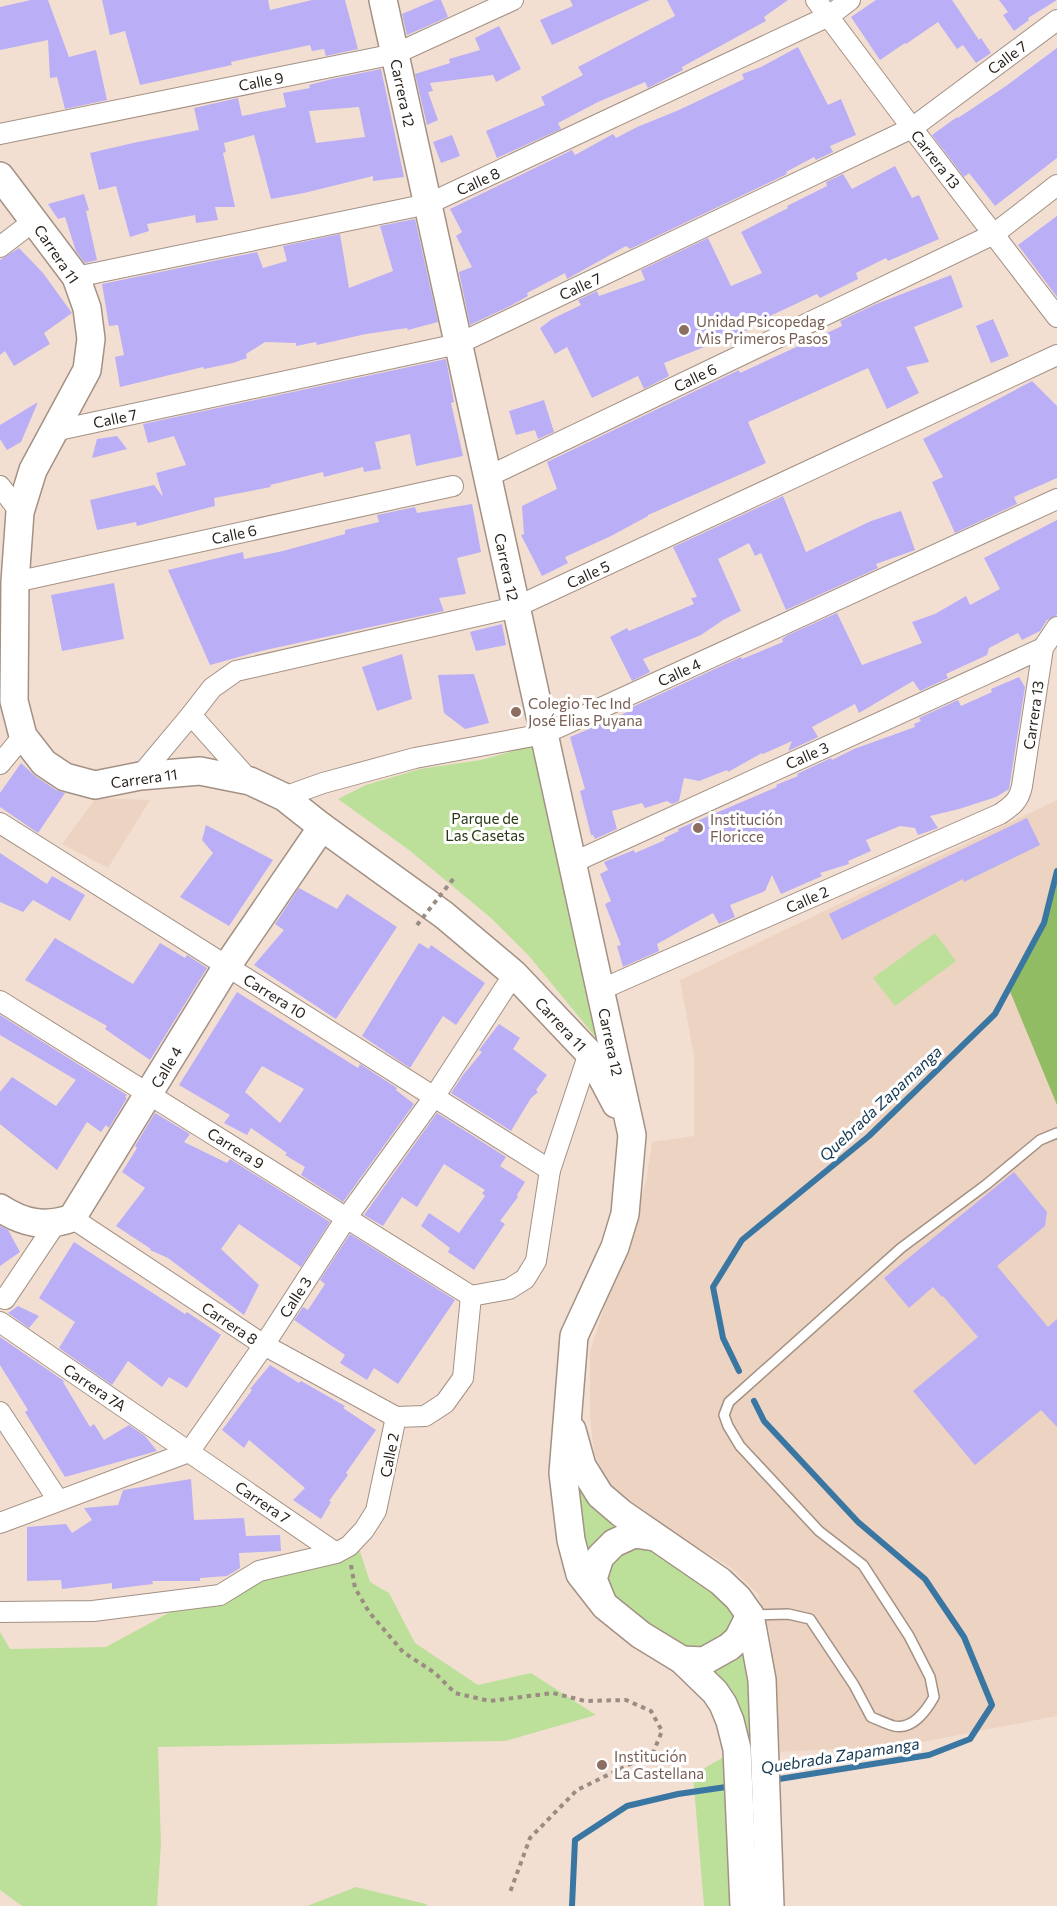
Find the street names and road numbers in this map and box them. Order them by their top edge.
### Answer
street label: Calle 7 [984,36,1030,78]
street label: Carrera 12 [387,57,419,129]
street label: Calle 9 [237,68,285,94]
street label: Carrera 13 [908,126,964,192]
street label: Calle 8 [454,163,502,199]
street label: Carrera 11 [31,221,83,287]
street label: Calle 7 [556,268,604,304]
street label: Calle 6 [671,359,719,395]
street label: Calle 7 [91,405,139,431]
street label: Calle 6 [210,520,258,548]
street label: Carrera 12 [491,531,523,603]
street label: Calle 5 [564,556,612,592]
street label: Calle 4 [655,654,703,690]
street label: Carrera 13 [1019,679,1047,751]
street label: Calle 3 [783,738,831,772]
street label: Carrera 11 [109,764,179,792]
street label: Calle 2 [783,882,831,916]
street label: Carrera 10 [240,970,310,1022]
street label: Carrera 11 [532,993,590,1055]
street label: Carrera 12 [595,1006,627,1078]
street label: Calle 4 [147,1043,185,1091]
street label: Carrera 9 [204,1124,268,1172]
street label: Calle 3 [275,1273,315,1321]
street label: Carrera 8 [199,1298,261,1348]
street label: Carrera 7A [60,1360,130,1414]
street label: Calle 2 [376,1431,402,1479]
street label: Carrera 7 [232,1477,294,1527]

